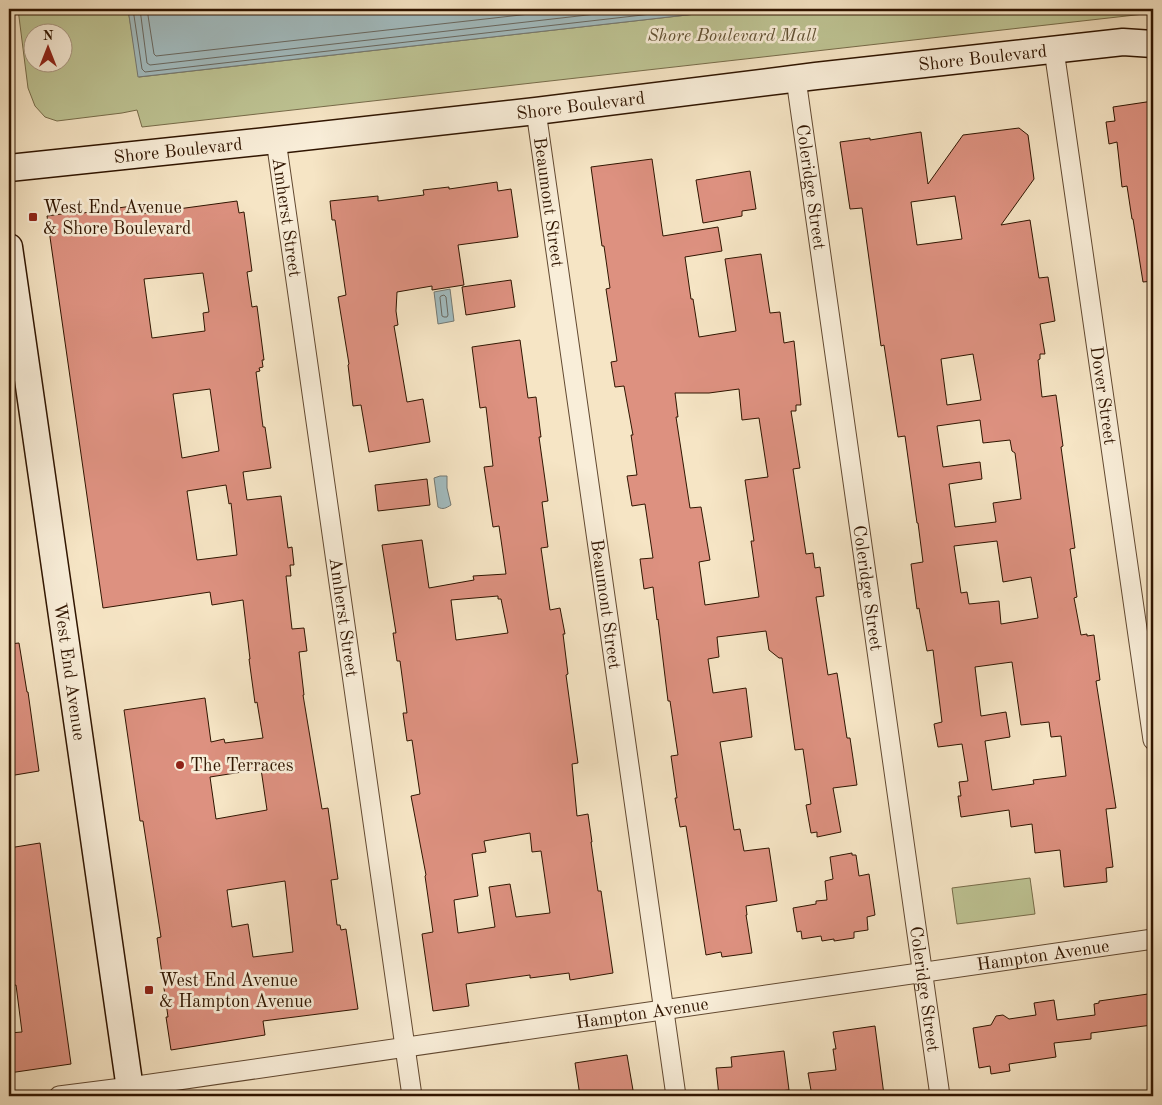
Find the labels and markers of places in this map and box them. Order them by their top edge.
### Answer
place label: West End Avenue & Shore Boulevard [43,199,192,238]
marker: West End Avenue & Shore Boulevard [27,211,39,223]
place label: The Terraces [190,757,294,775]
marker: The Terraces [174,759,186,771]
place label: West End Avenue & Hampton Avenue [159,972,312,1011]
marker: West End Avenue & Hampton Avenue [143,984,155,996]

